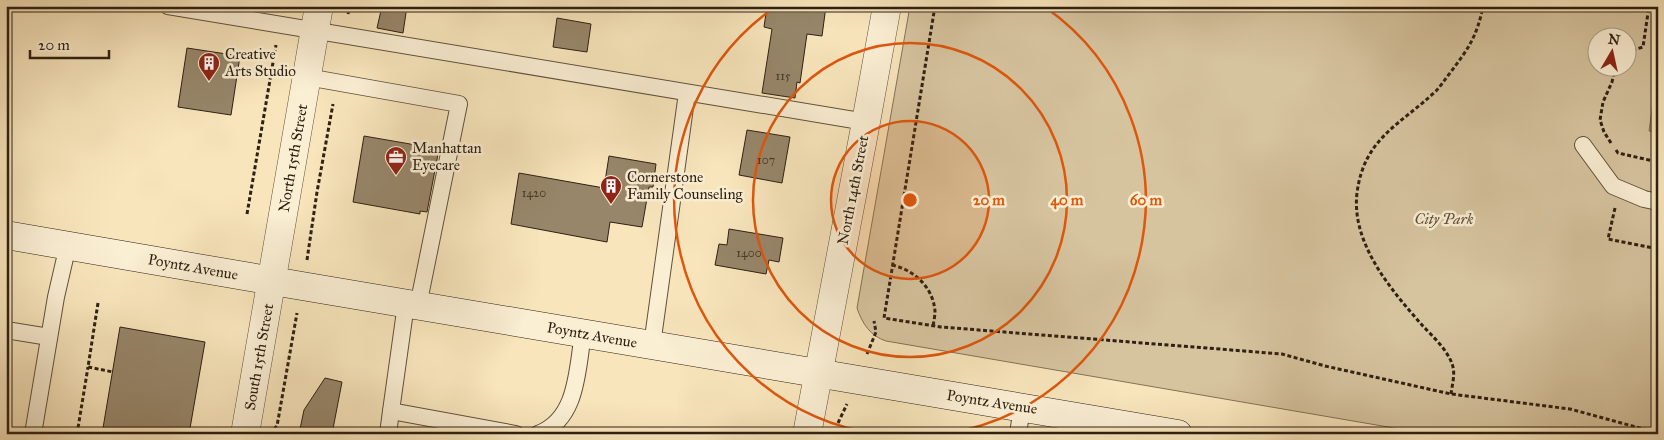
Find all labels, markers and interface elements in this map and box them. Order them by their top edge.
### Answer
scale bar [30,28,109,60]
north arrow [1586,28,1636,78]
text: N [1607,30,1621,49]
text: 20 m [38,36,70,54]
place label: Creative Arts Studio [224,45,296,80]
building icon: Creative Arts Studio [197,51,221,82]
house number: 115 [776,69,791,83]
street label: North 15th Street [275,102,311,213]
street label: North 14th Street [834,133,873,246]
place label: Manhattan Eyecare [412,139,482,174]
office icon: Manhattan Eyecare [384,145,408,176]
house number: 107 [757,153,775,167]
place label: Cornerstone Family Counseling [627,168,744,203]
building icon: Cornerstone Family Counseling [599,174,623,205]
house number: 1420 [522,186,546,200]
centre of rings [901,191,919,209]
text: 20 m [973,191,1005,209]
text: 40 m [1051,191,1084,210]
text: 60 m [1130,191,1163,209]
park label: City Park [1415,210,1474,228]
house number: 1400 [736,246,762,260]
street label: Poyntz Avenue [146,250,240,284]
street label: South 15th Street [241,302,277,412]
street label: Poyntz Avenue [545,318,639,352]
street label: Poyntz Avenue [945,386,1039,418]

